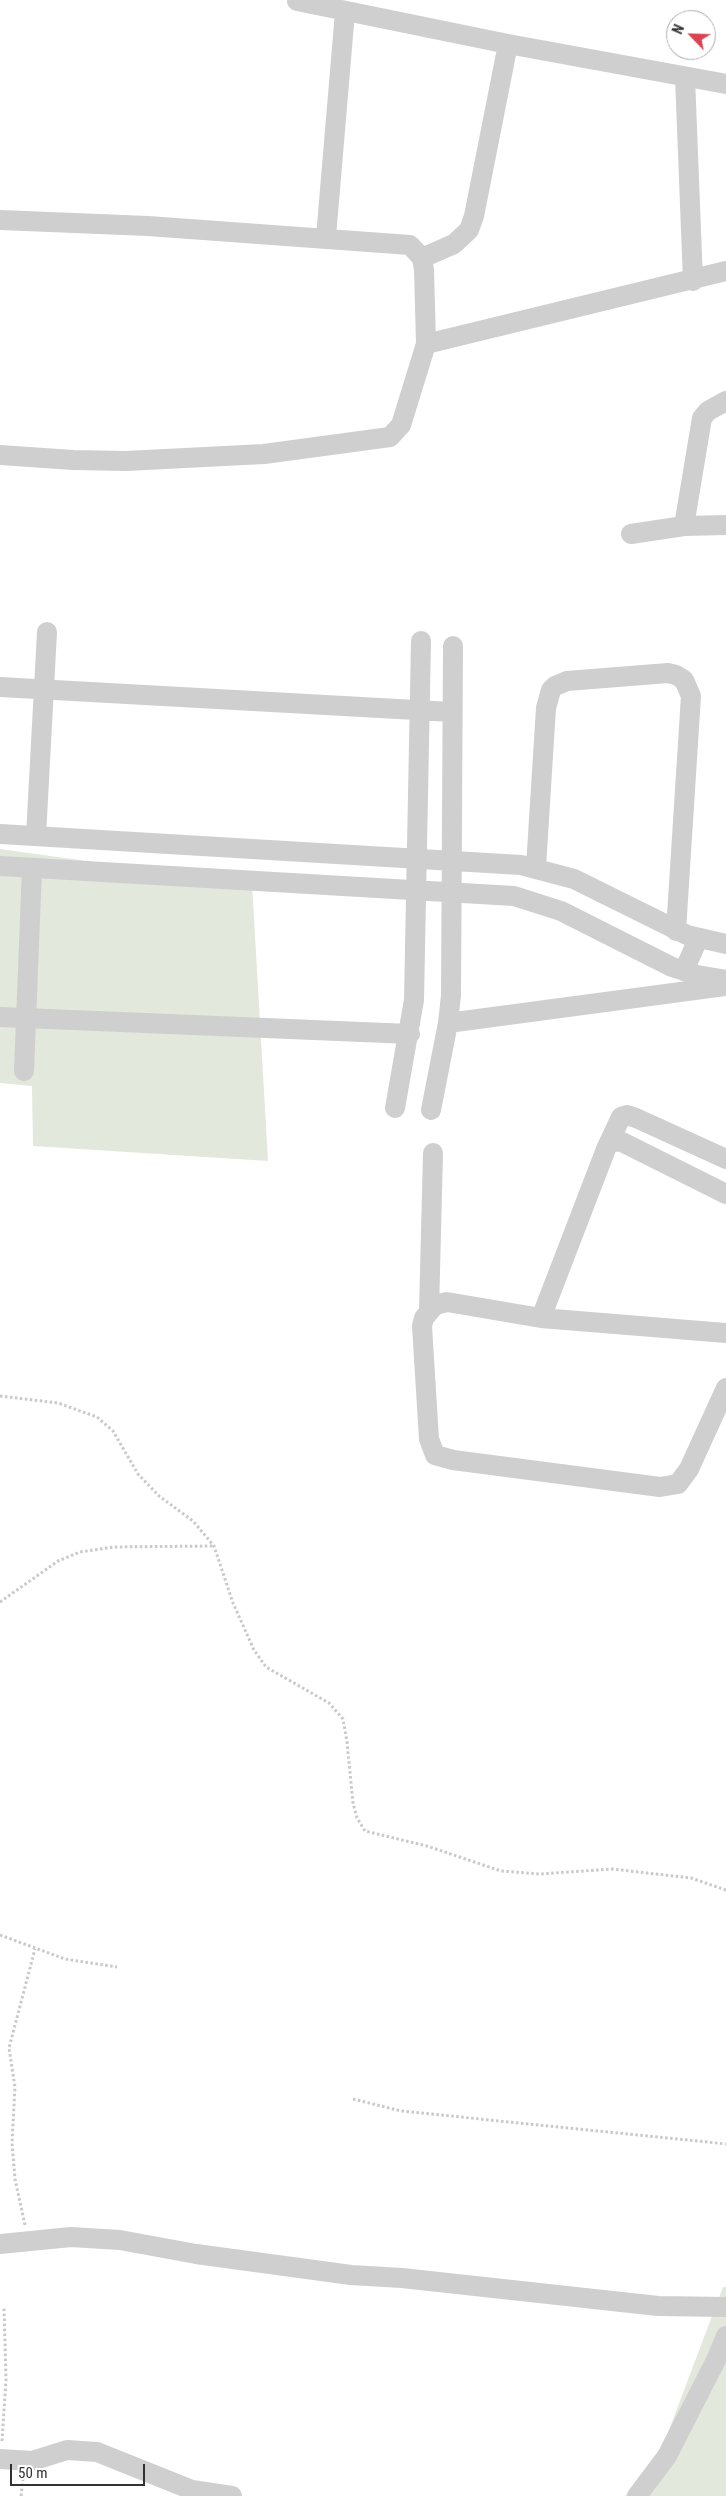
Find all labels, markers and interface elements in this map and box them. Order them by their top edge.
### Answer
north arrow [666,10,716,60]
text: N [669,22,687,36]
scale bar [12,2454,148,2486]
text: 50 m [18,2464,48,2482]

